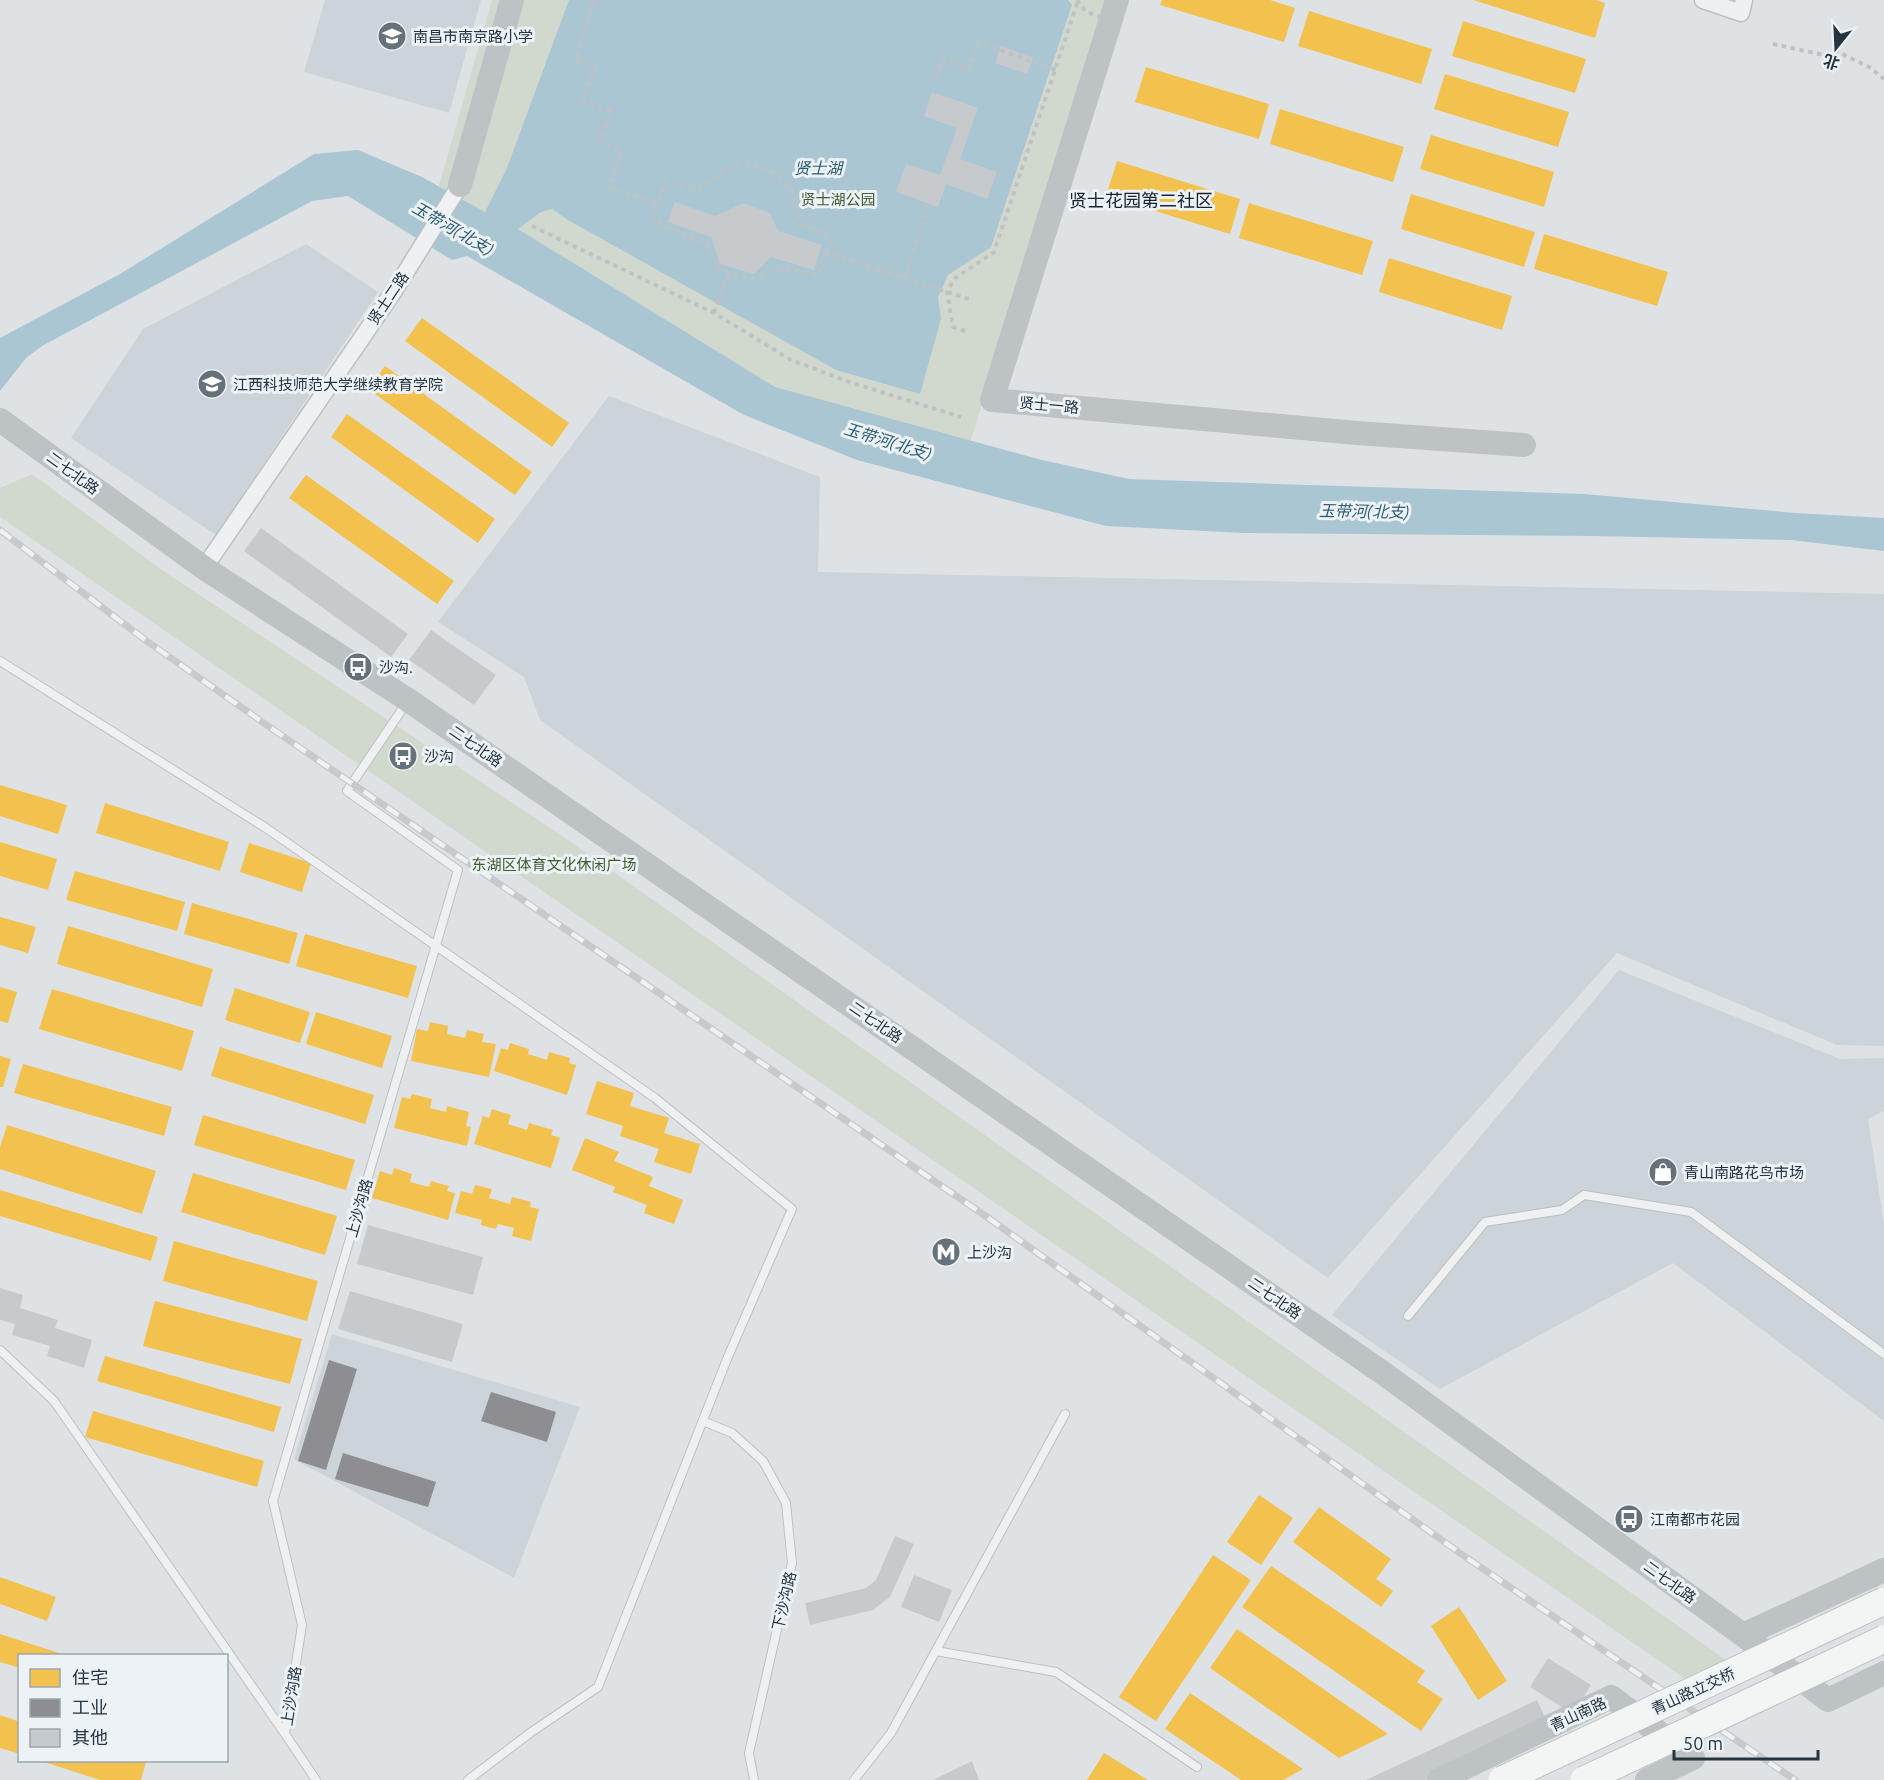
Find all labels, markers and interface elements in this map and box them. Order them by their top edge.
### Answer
north arrow [1806,18,1866,78]
school or university icon: 南昌市南京路小学 [376,20,408,52]
place label: 南昌市南京路小学 [413,28,533,45]
text: 北 [1821,51,1842,73]
water label: 贤士湖 [794,159,845,177]
district label: 贤士花园第二社区 [1069,190,1213,210]
park label: 贤士湖公园 [800,191,876,208]
water label: 玉带河(北支) [409,198,497,259]
street label: 贤士二路 [364,268,412,328]
school or university icon: 江西科技师范大学继续教育学院 [196,368,228,400]
place label: 江西科技师范大学继续教育学院 [233,376,443,393]
street label: 贤士一路 [1018,394,1080,416]
water label: 玉带河(北支) [842,419,934,464]
street label: 二七北路 [44,448,102,498]
water label: 玉带河(北支) [1319,501,1409,522]
bus stop icon: 沙沟. [342,651,374,683]
place label: 沙沟. [379,659,413,676]
street label: 二七北路 [447,722,505,770]
bus stop icon: 沙沟 [387,740,419,772]
place label: 沙沟 [424,748,454,765]
park label: 东湖区体育文化休闲广场 [471,856,637,873]
street label: 二七北路 [847,998,905,1046]
shop icon: 青山南路花鸟市场 [1647,1156,1679,1188]
place label: 青山南路花鸟市场 [1684,1164,1804,1181]
street label: 上沙沟路 [343,1177,375,1239]
metro station icon: 上沙沟 [930,1236,962,1268]
place label: 上沙沟 [967,1244,1012,1261]
street label: 二七北路 [1246,1274,1304,1322]
bus stop icon: 江南都市花园 [1613,1503,1645,1535]
place label: 江南都市花园 [1650,1511,1740,1528]
street label: 二七北路 [1641,1557,1699,1607]
street label: 下沙沟路 [769,1570,799,1632]
legend [18,1654,228,1762]
street label: 青山路立交桥 [1649,1664,1737,1718]
street label: 上沙沟路 [278,1665,304,1727]
text: 住宅 [72,1667,108,1687]
street label: 青山南路 [1547,1694,1609,1734]
text: 工业 [72,1697,108,1717]
scale bar [1674,1723,1818,1761]
text: 其他 [72,1727,108,1747]
text: 50 m [1683,1733,1723,1753]

